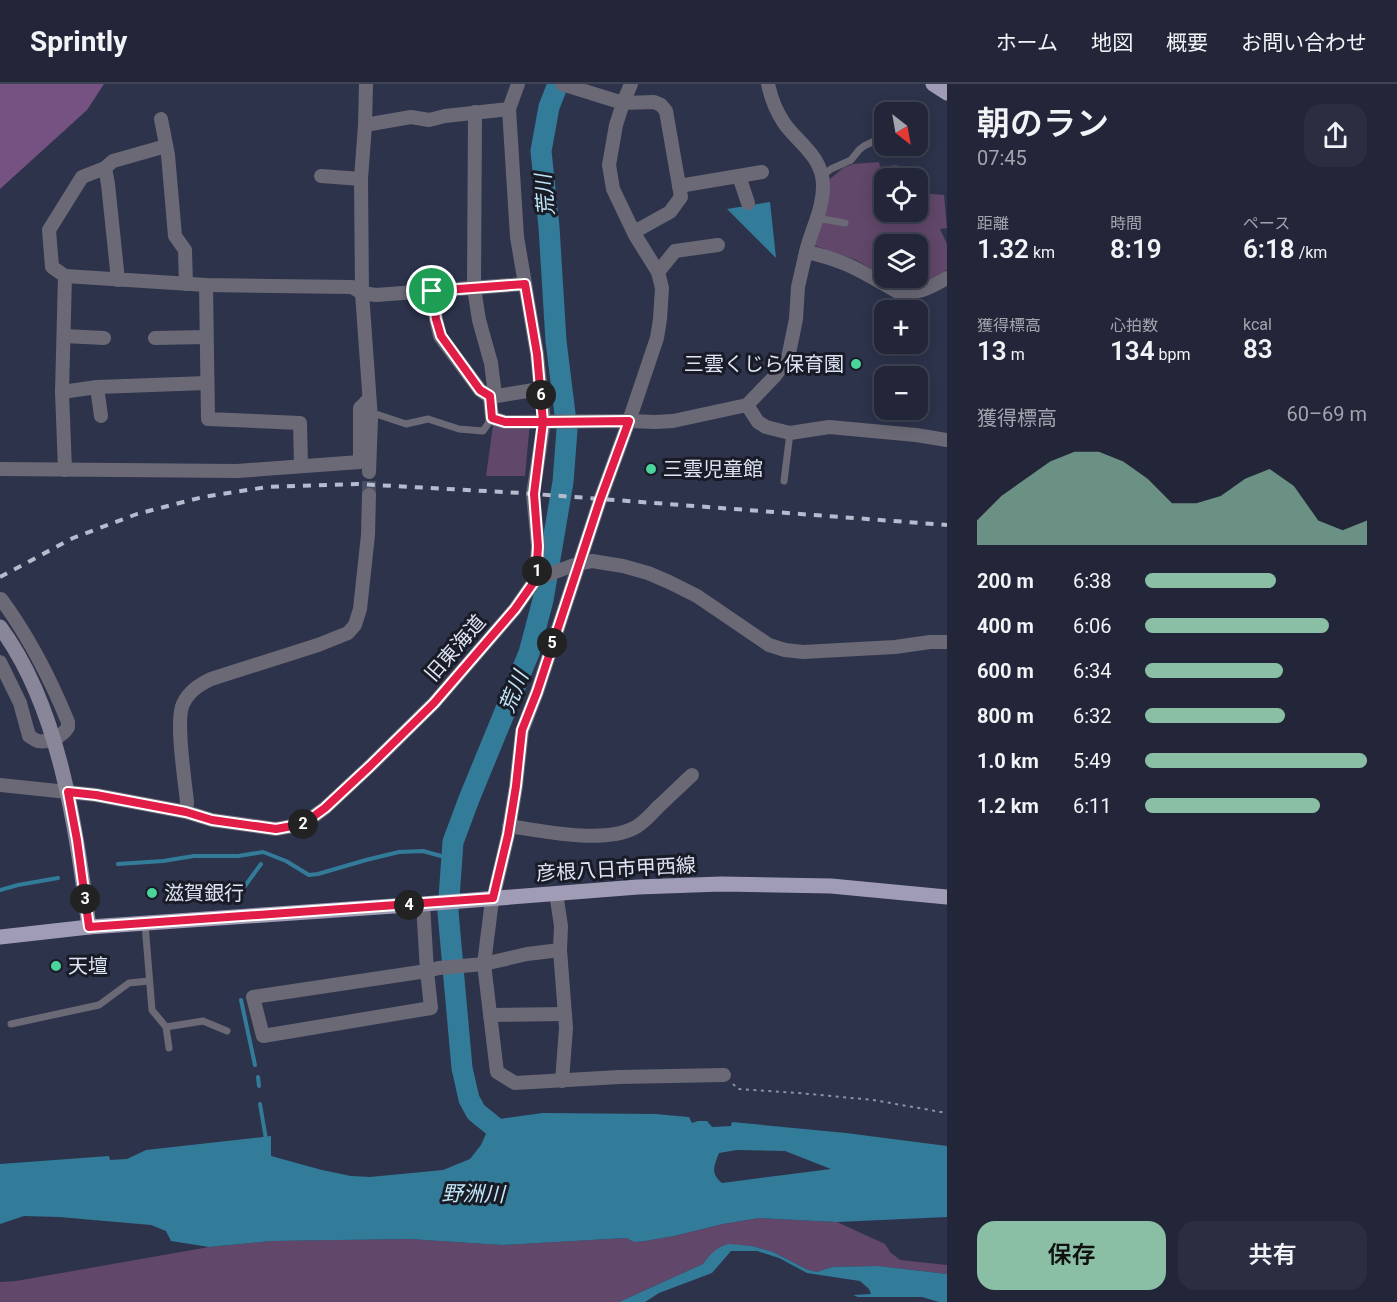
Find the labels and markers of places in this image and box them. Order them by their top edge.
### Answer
pin [406,265,457,316]
place label: 三雲くじら保育園 [684,352,844,376]
marker: 三雲くじら保育園 [849,357,863,371]
pin: 6 [526,380,556,410]
place label: 三雲児童館 [663,457,763,481]
marker: 三雲児童館 [644,462,658,476]
pin: 1 [522,556,552,586]
pin: 5 [537,628,567,658]
pin: 2 [288,809,318,839]
place label: 滋賀銀行 [164,881,244,905]
pin: 3 [70,884,100,914]
marker: 滋賀銀行 [145,886,159,900]
pin: 4 [394,890,424,920]
place label: 天壇 [68,954,108,978]
marker: 天壇 [49,959,63,973]

